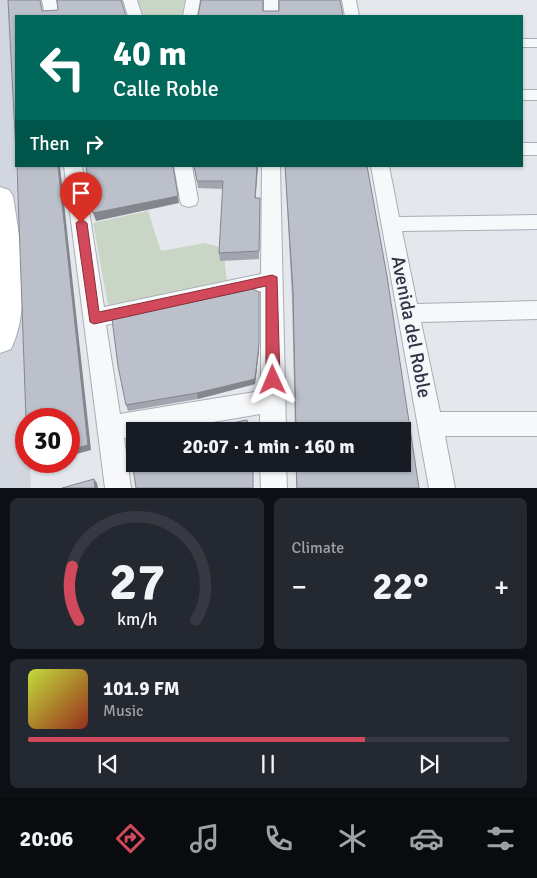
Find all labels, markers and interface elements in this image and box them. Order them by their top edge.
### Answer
text: 40 m [113,32,187,75]
icon: left [30,35,95,100]
text: Calle Roble [113,75,219,102]
icon: right [80,130,108,158]
text: Then [30,132,70,156]
pin [60,172,102,223]
icon: arrive [67,179,95,207]
street label: Avenida del Roble [385,254,437,400]
position arrow [246,353,298,405]
speed limit sign: 30 [15,408,80,473]
text: 20:07 · 1 min · 160 m [182,435,355,459]
text: Climate [292,538,344,558]
text: 27 [109,550,165,614]
text: 22° [372,563,428,610]
text: − [292,570,307,604]
text: + [494,570,509,604]
text: km/h [117,608,157,630]
text: 101.9 FM [103,677,180,701]
text: Music [103,701,144,721]
icon: previous [94,750,122,778]
icon: pause [254,750,282,778]
icon: next [415,750,443,778]
icon: directions [113,821,148,856]
icon: music [187,821,222,856]
icon: phone [261,821,296,856]
icon: climate [335,821,370,856]
icon: car [409,821,444,856]
icon: filters [483,821,518,856]
text: 20:06 [20,825,74,852]

